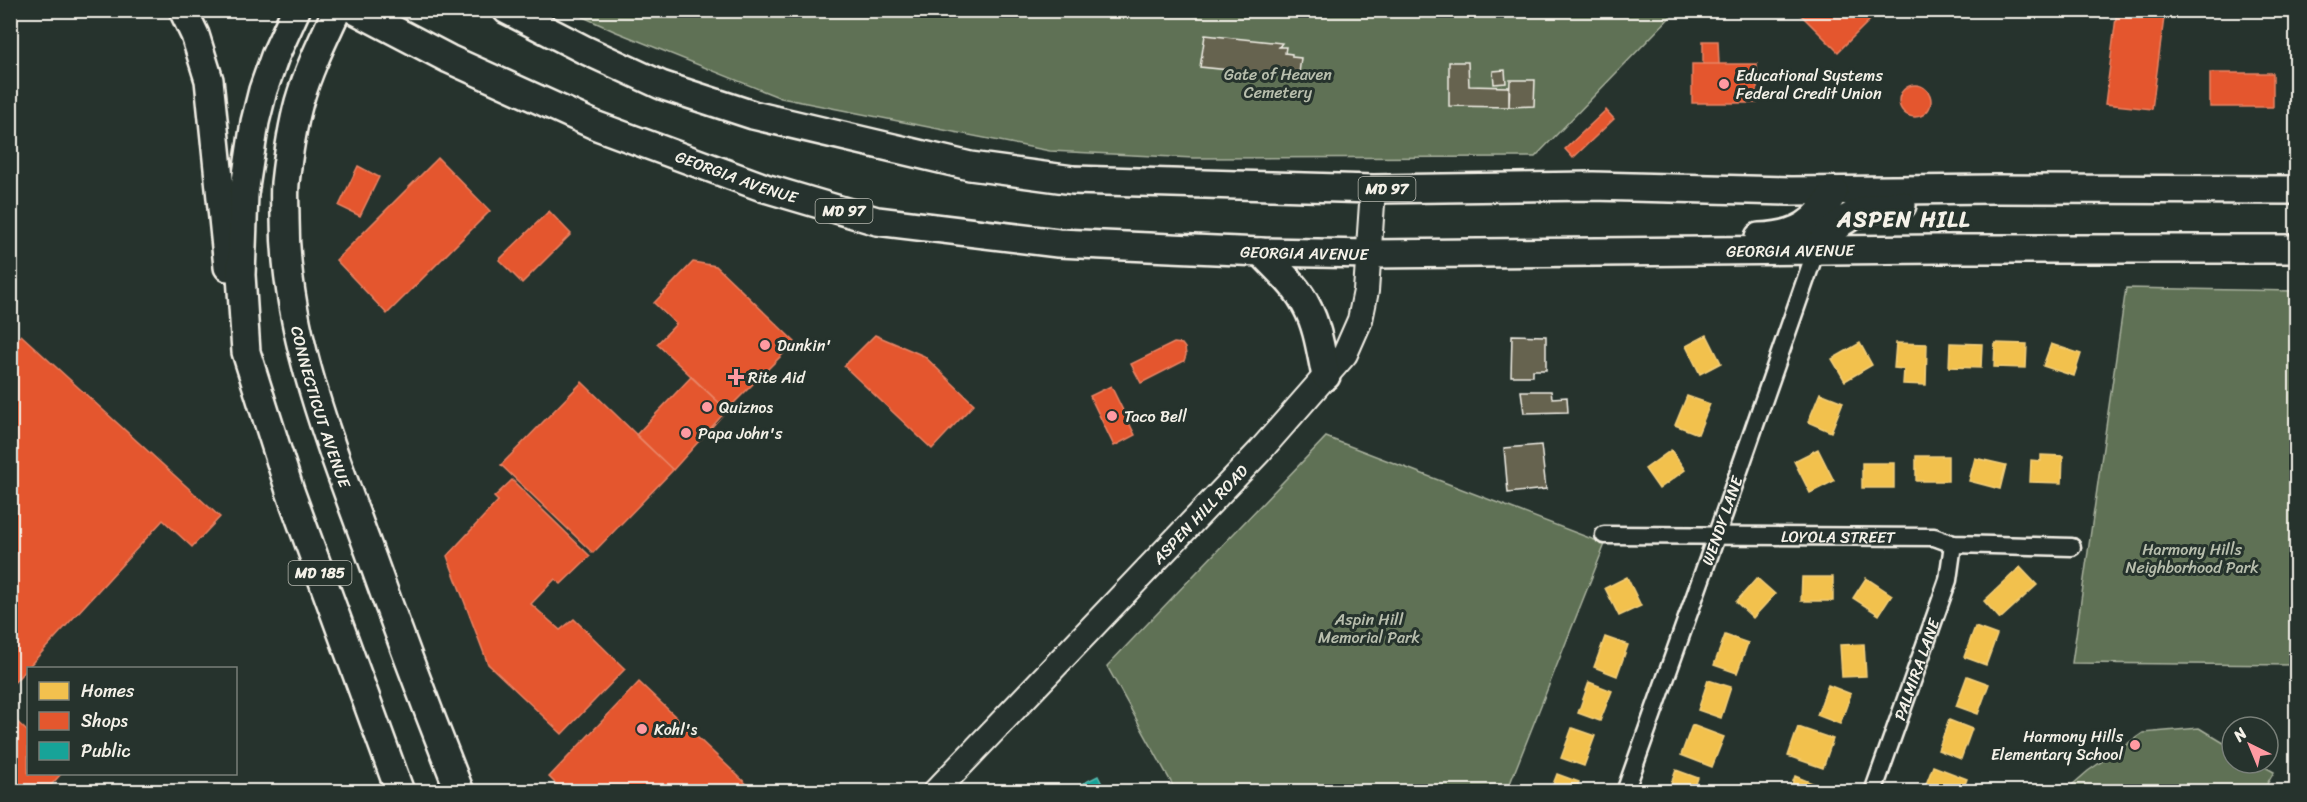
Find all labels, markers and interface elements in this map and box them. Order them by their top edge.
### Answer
park label: Gate of Heaven Cemetery [1224,60,1332,107]
place label: Educational Systems Federal Credit Union [1736,61,1883,108]
marker: Educational Systems Federal Credit Union [1717,77,1731,91]
street label: GEORGIA AVENUE [671,142,802,212]
road number: MD 97 [1358,177,1416,201]
road number: MD 97 [816,199,872,223]
district label: ASPEN HILL [1836,200,1971,239]
street label: GEORGIA AVENUE [1726,236,1855,266]
street label: GEORGIA AVENUE [1239,237,1370,269]
street label: CONNECTICUT AVENUE [282,323,359,493]
place label: Dunkin' [777,331,831,360]
marker: Dunkin' [758,338,772,352]
place label: Rite Aid [748,363,806,392]
marker: Rite Aid [729,370,743,384]
place label: Quiznos [719,393,774,422]
marker: Quiznos [700,400,714,414]
place label: Taco Bell [1124,402,1187,431]
marker: Taco Bell [1105,409,1119,423]
place label: Papa John's [698,419,783,448]
marker: Papa John's [679,426,693,440]
street label: ASPEN HILL ROAD [1144,457,1256,572]
street label: WENDY LANE [1693,471,1751,570]
street label: LOYOLA STREET [1781,522,1896,552]
park label: Harmony Hills Neighborhood Park [2125,535,2259,582]
road number: MD 185 [288,561,352,585]
park label: Aspin Hill Memorial Park [1318,605,1421,652]
street label: PALMIRA LANE [1885,614,1949,725]
legend [27,667,237,775]
text: Homes [81,675,135,707]
text: Shops [81,705,128,737]
place label: Kohl's [654,715,698,744]
north arrow [2220,715,2280,775]
text: N [2225,719,2255,749]
marker: Kohl's [635,722,649,736]
place label: Harmony Hills Elementary School [1991,722,2124,769]
text: Public [81,735,131,767]
marker: Harmony Hills Elementary School [2128,738,2142,752]

